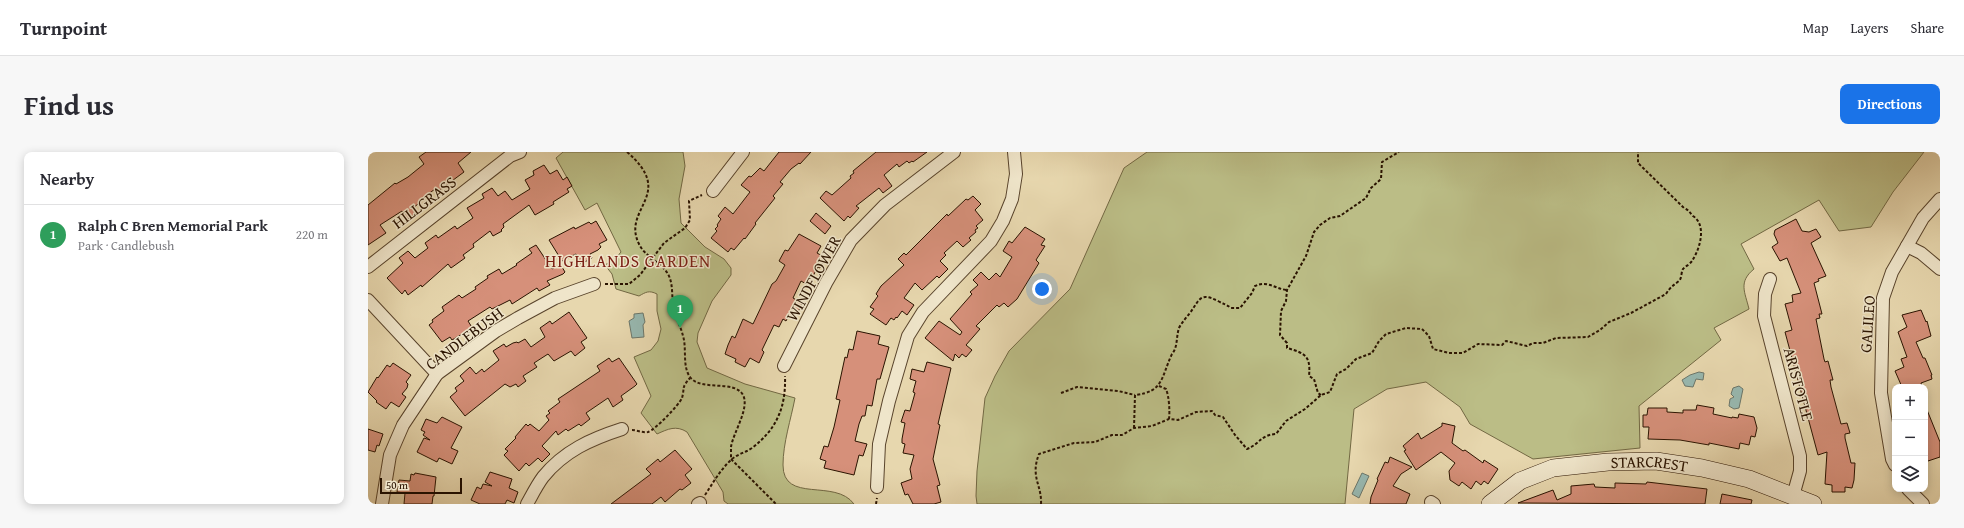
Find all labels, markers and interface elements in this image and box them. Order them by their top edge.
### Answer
text: Turnpoint [20,14,107,42]
text: Map [1803,18,1829,38]
text: Layers [1851,18,1889,38]
text: Share [1911,18,1944,38]
text: Find us [24,84,114,125]
button: Directions [1840,84,1940,124]
text: Nearby [40,166,94,191]
street label: HILLGRASS [387,170,461,234]
text: Ralph C Bren Memorial Park [78,215,268,236]
text: 1 [50,225,56,244]
text: 220 m [296,225,328,244]
street label: WINDFLOWER [779,230,847,325]
text: Park · Candlebush [78,236,174,255]
district label: HIGHLANDS GARDEN [545,248,711,273]
your location [1032,279,1052,299]
street label: GALILEO [1853,294,1881,354]
pin: 1 [667,295,693,328]
street label: CANDLEBUSH [420,300,508,375]
street label: ARISTOTLE [1778,345,1820,423]
map controls [1892,384,1928,492]
button: + [1892,384,1928,420]
button: − [1892,420,1928,456]
street label: STARCREST [1610,449,1690,478]
button: layers [1892,456,1928,492]
scale bar [380,476,462,495]
text: 50 m [386,477,408,493]

